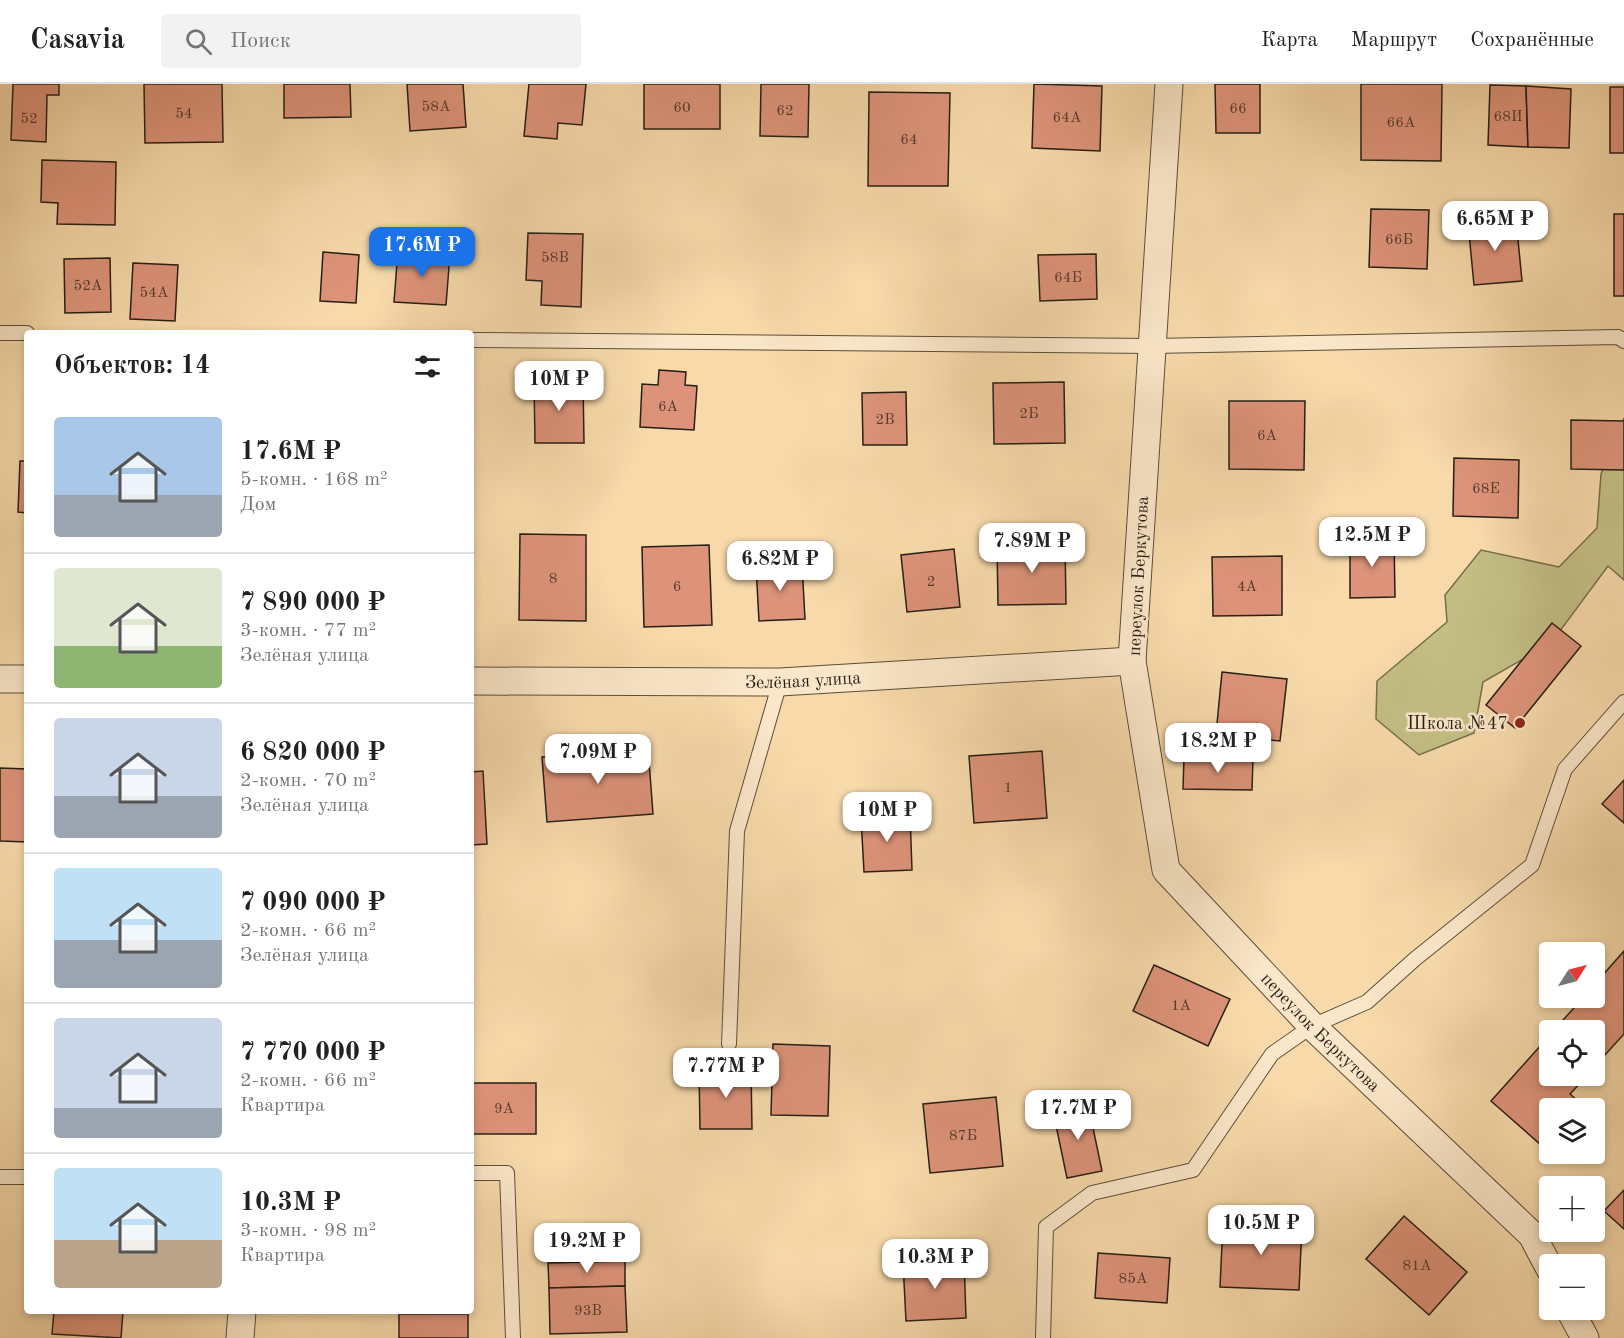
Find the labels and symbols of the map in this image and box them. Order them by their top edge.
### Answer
house number: 58А [422,100,451,115]
house number: 60 [673,101,691,116]
house number: 66 [1229,102,1247,117]
house number: 62 [776,104,794,119]
house number: 54 [175,107,193,122]
house number: 68И [1494,110,1522,125]
house number: 64А [1053,111,1082,126]
house number: 52 [20,112,38,127]
house number: 66А [1387,116,1416,131]
house number: 64 [900,133,918,148]
pin: 6.65M ₽ [1440,201,1550,252]
pin: 17.6M ₽ [367,227,477,278]
house number: 66Б [1385,233,1413,248]
house number: 58В [541,251,569,266]
house number: 64Б [1054,271,1082,286]
house number: 52А [74,279,103,294]
house number: 54А [140,286,169,301]
pin: 10M ₽ [517,361,601,412]
house number: 6А [658,400,679,415]
house number: 2Б [1019,407,1039,422]
house number: 2В [875,413,895,428]
house number: 6А [1257,429,1278,444]
house number: 68Е [1472,482,1500,497]
street label: переулок Беркутова [1126,495,1152,657]
pin: 12.5M ₽ [1317,517,1427,568]
pin: 7.89M ₽ [977,523,1087,574]
pin: 6.82M ₽ [725,541,835,592]
house number: 8 [549,572,557,587]
house number: 2 [927,575,935,590]
house number: 6 [673,580,681,595]
house number: 4А [1237,580,1258,595]
street label: Зелёная улица [745,669,862,692]
place label: Школа №47 [1407,715,1508,733]
marker: Школа №47 [1513,716,1527,730]
pin: 18.2M ₽ [1163,723,1273,774]
pin: 7.09M ₽ [543,734,653,785]
house number: 1 [1004,781,1012,796]
pin: 10M ₽ [845,792,929,843]
north arrow [1539,942,1605,1008]
street label: переулок Беркутова [1257,970,1383,1096]
house number: 1А [1171,999,1192,1014]
pin: 7.77M ₽ [671,1048,781,1099]
pin: 17.7M ₽ [1023,1090,1133,1141]
house number: 9А [494,1102,515,1117]
house number: 87Б [949,1129,977,1144]
pin: 10.5M ₽ [1206,1205,1316,1256]
pin: 19.2M ₽ [532,1223,642,1274]
pin: 10.3M ₽ [880,1239,990,1290]
house number: 81А [1403,1259,1432,1274]
house number: 85А [1119,1272,1148,1287]
house number: 93В [574,1304,602,1319]

